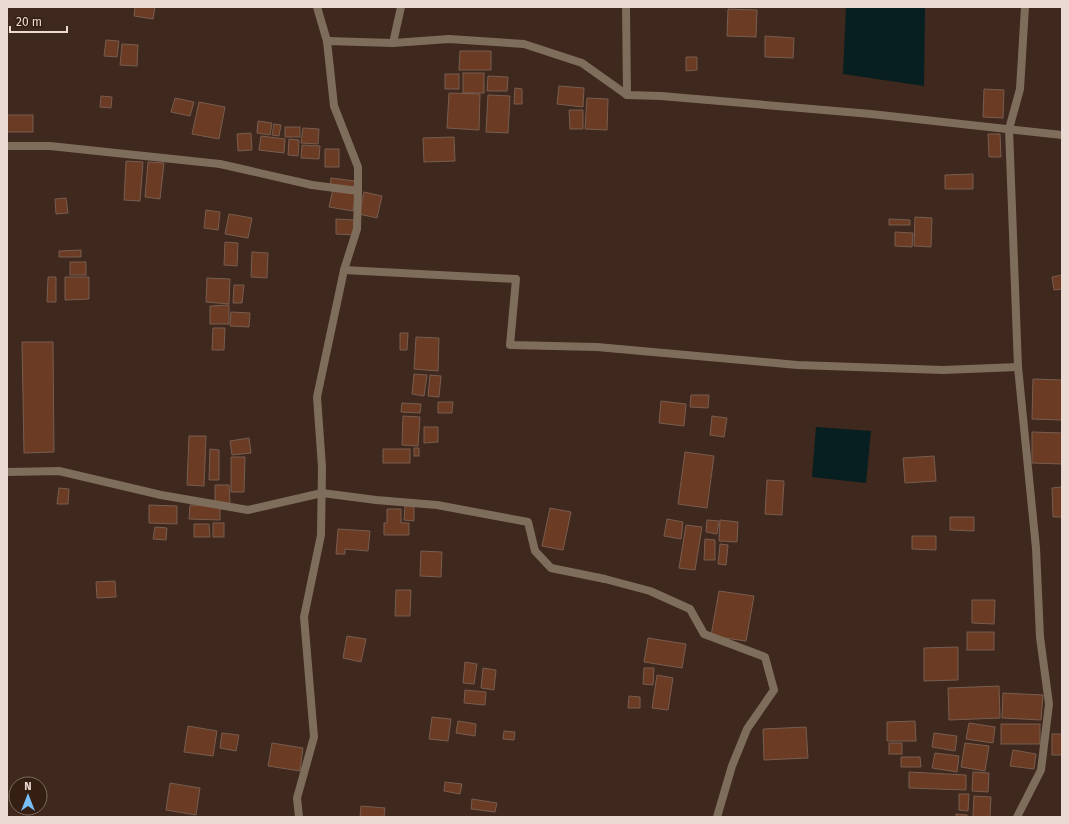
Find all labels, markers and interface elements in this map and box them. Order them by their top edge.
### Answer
scale bar [10,8,67,34]
text: 20 m [16,15,42,29]
north arrow [8,776,48,816]
text: N [24,780,32,793]

